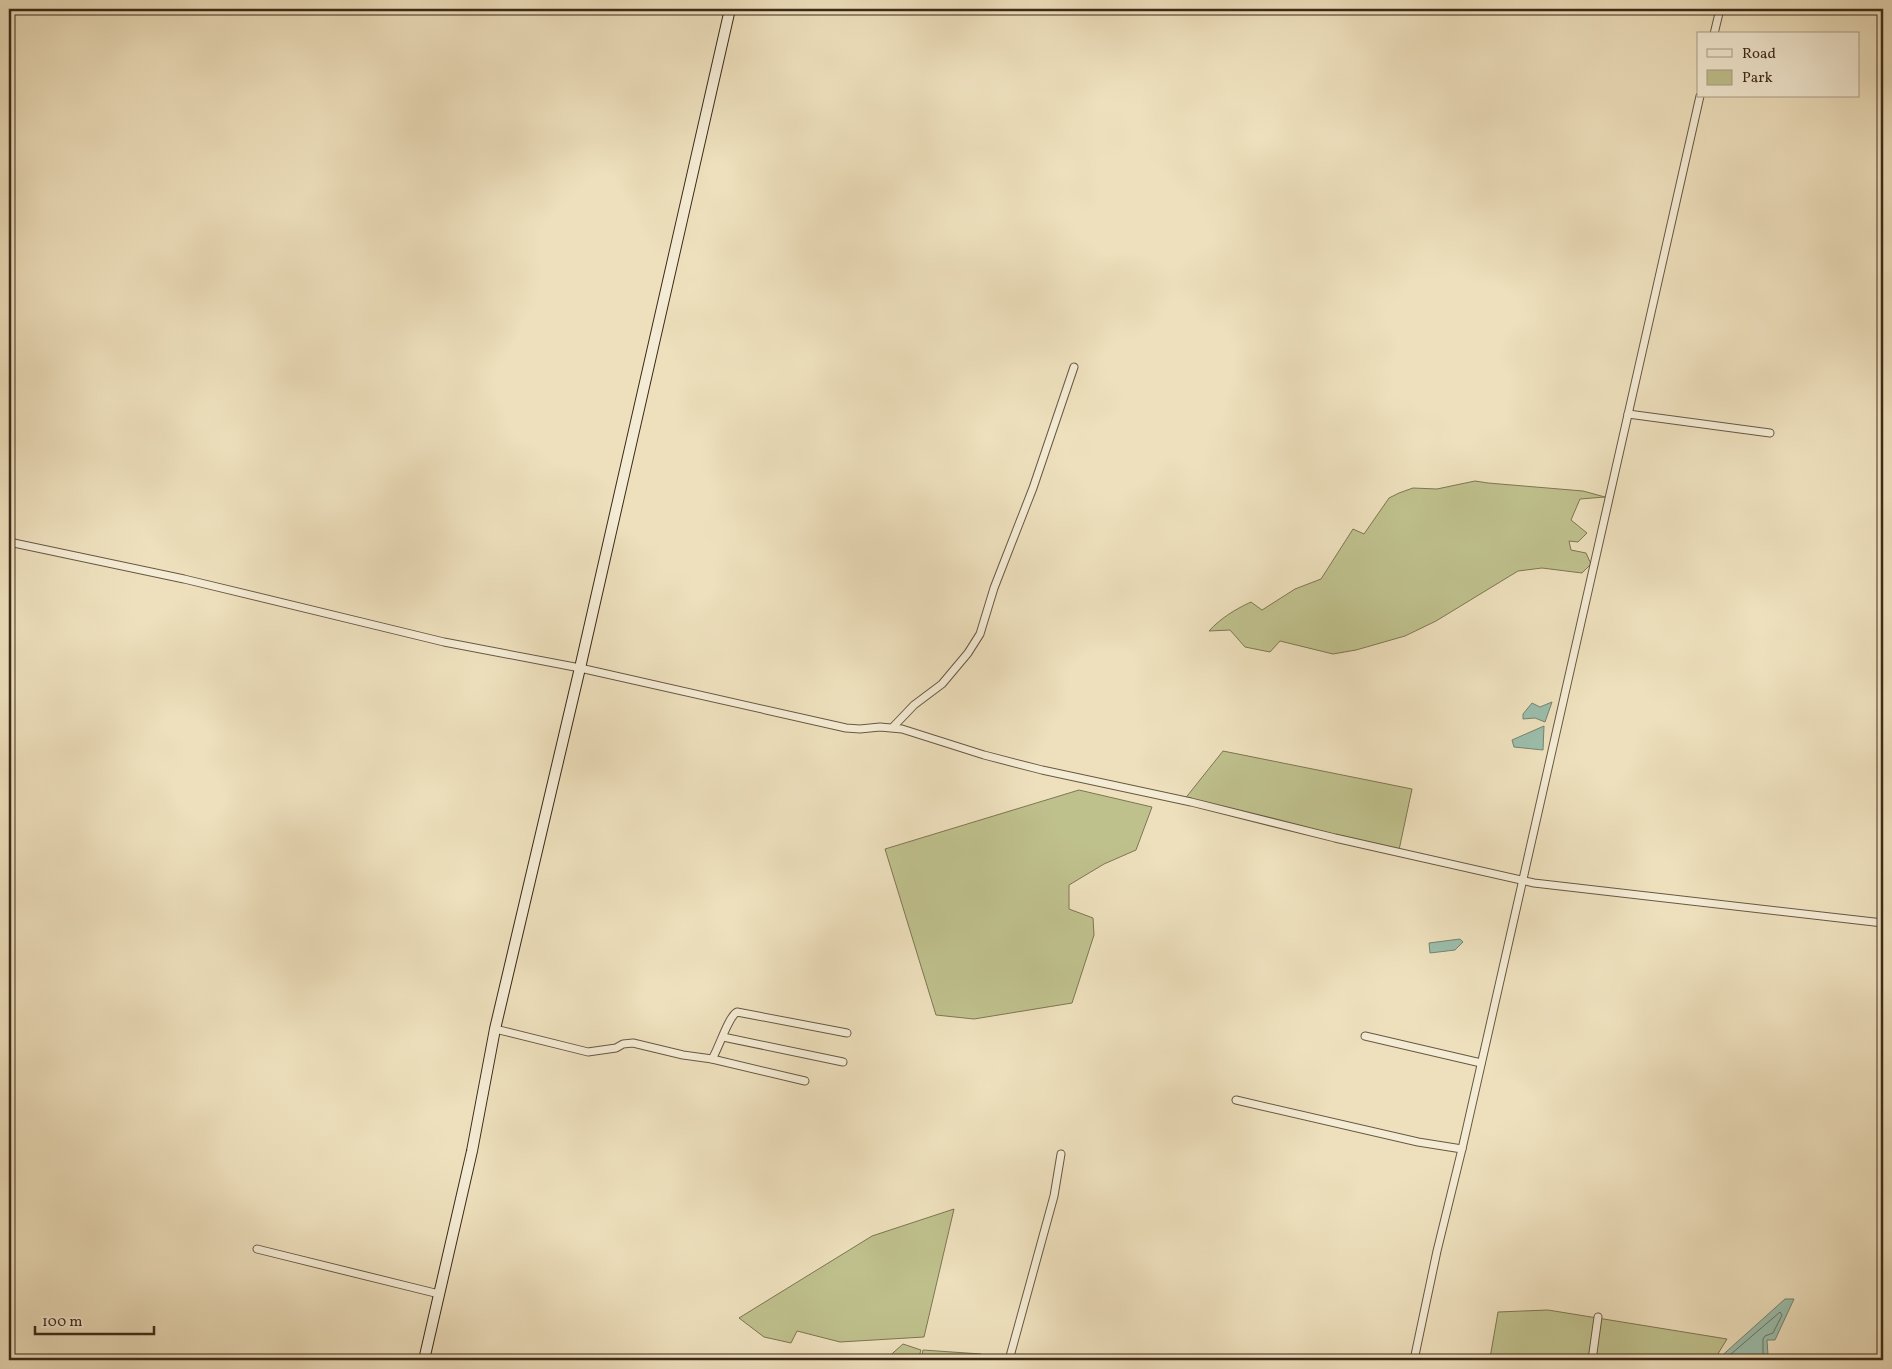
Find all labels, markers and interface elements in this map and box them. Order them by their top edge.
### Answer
legend [1697,32,1860,98]
text: Road [1742,44,1776,65]
text: Park [1742,68,1773,89]
scale bar [35,1304,154,1336]
text: 100 m [42,1312,82,1333]

